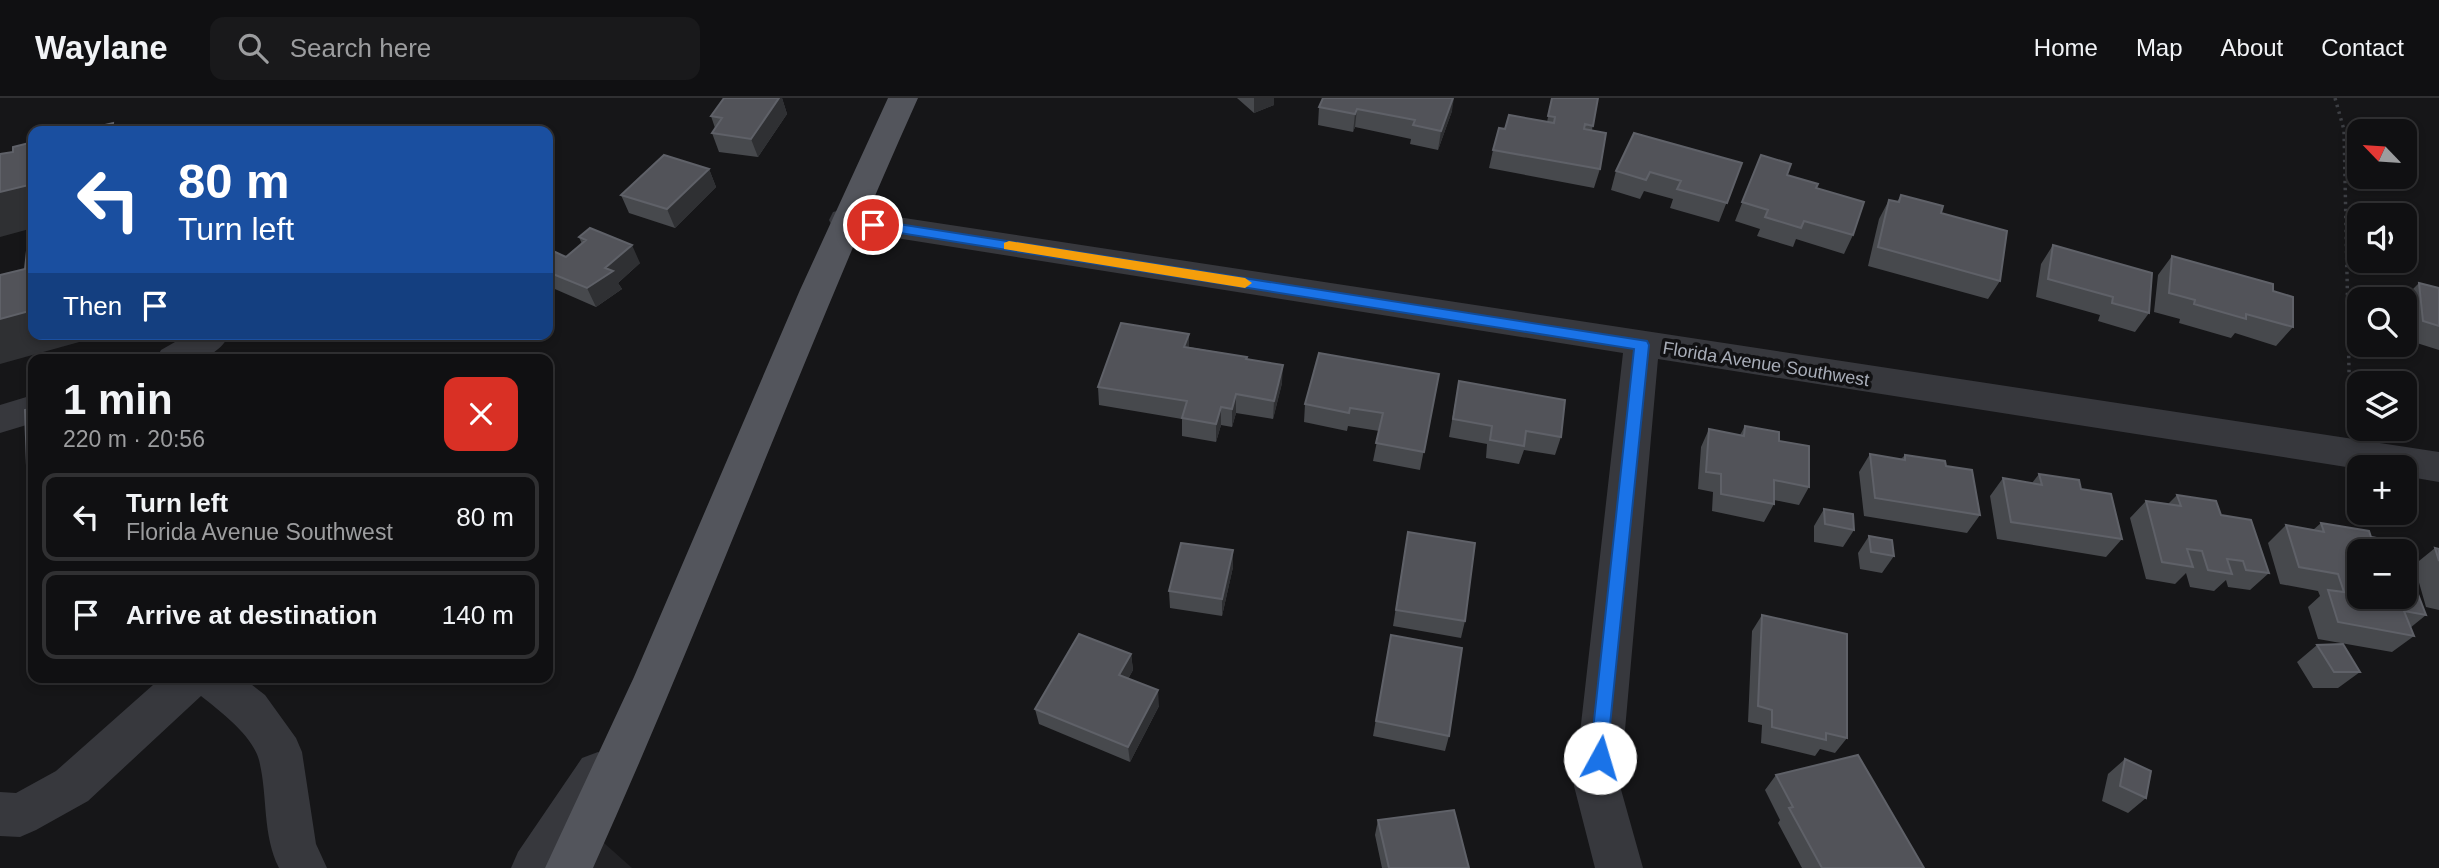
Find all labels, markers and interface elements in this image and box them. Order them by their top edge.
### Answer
search box [210,17,700,80]
text: Waylane [35,29,168,66]
icon: search [234,29,272,67]
text: Search here [290,33,431,63]
text: Home [2034,34,2098,61]
text: Map [2136,34,2183,61]
text: About [2221,34,2283,61]
text: Contact [2321,34,2404,61]
north arrow [2347,119,2417,189]
map controls [2347,119,2417,609]
icon: left [63,154,154,245]
text: 80 m [178,154,290,208]
pin [843,195,903,255]
button: sound [2347,203,2417,273]
icon: arrive [854,206,892,244]
text: Turn left [178,211,294,247]
icon: arrive [136,287,174,325]
button: search [2347,287,2417,357]
text: Then [63,291,122,321]
street label: Florida Avenue Southwest [1661,338,1871,390]
button: layers [2347,371,2417,441]
text: 1 min [63,376,173,423]
button: close [444,377,518,451]
text: 220 m · 20:56 [63,426,205,452]
button: + [2347,455,2417,525]
text: Turn left [126,488,228,518]
icon: left [67,498,105,536]
text: 80 m [456,502,514,532]
text: Florida Avenue Southwest [126,519,393,545]
button: − [2347,539,2417,609]
icon: arrive [67,596,105,634]
text: Arrive at destination [126,600,377,630]
text: 140 m [442,600,514,630]
position arrow [1563,721,1637,795]

